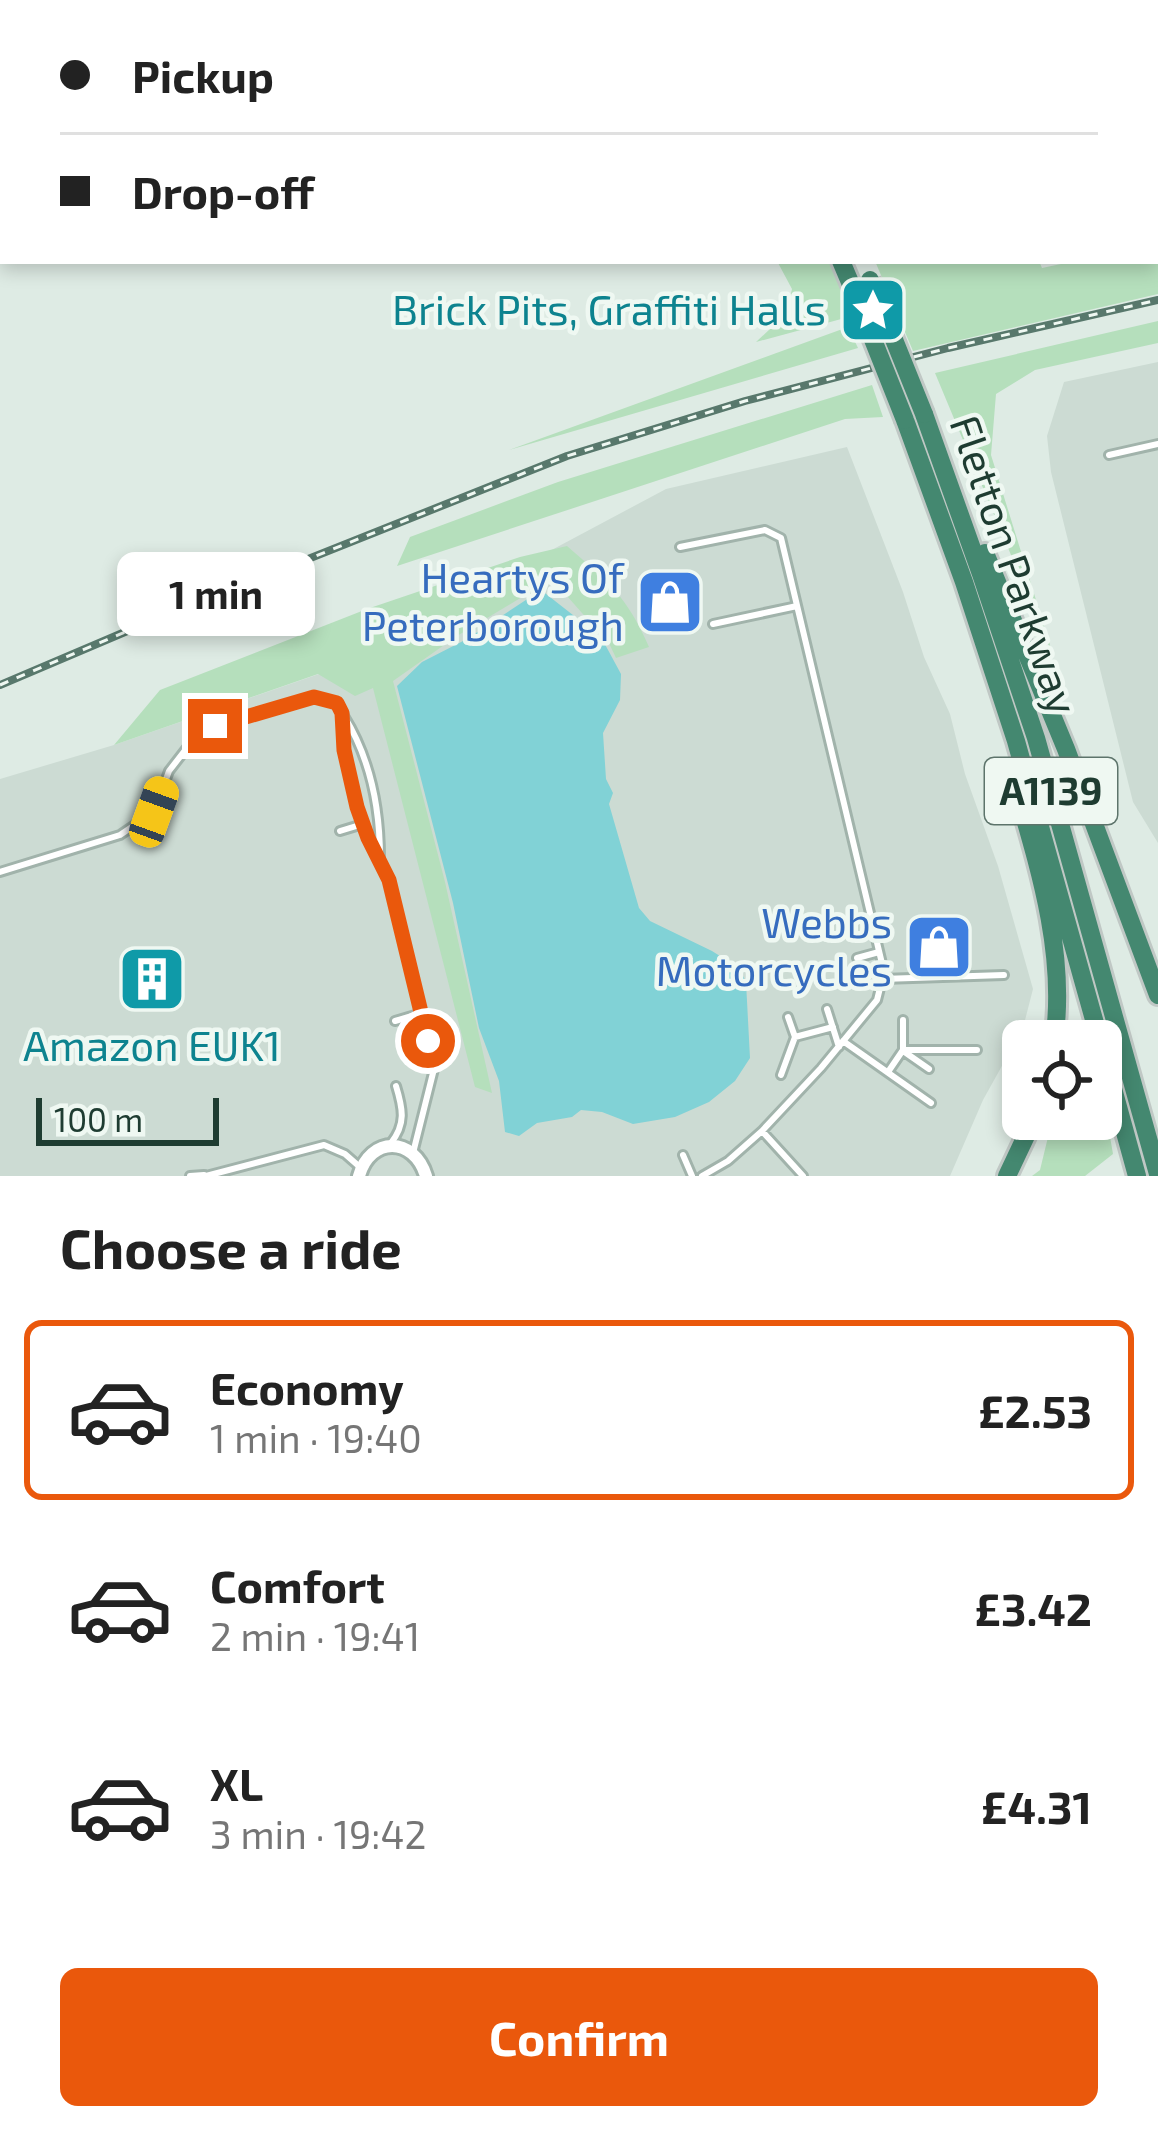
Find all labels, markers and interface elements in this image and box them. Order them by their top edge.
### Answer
text: Pickup [132,48,274,102]
text: Drop-off [132,164,314,218]
place icon: Brick Pits, Graffiti Halls [838,275,908,345]
place label: Brick Pits, Graffiti Halls [392,283,826,333]
street label: Fletton Parkway [941,408,1090,720]
place label: Heartys Of Peterborough [362,551,625,649]
callout: 1 min [116,552,314,636]
shop icon: Heartys Of Peterborough [635,567,705,637]
text: 1 min [169,570,263,617]
route end [188,699,242,753]
road number: A1139 [985,758,1117,824]
car [125,772,183,852]
place label: Webbs Motorcycles [656,896,892,994]
shop icon: Webbs Motorcycles [904,912,974,982]
building icon: Amazon EUK1 [117,944,187,1014]
route start [401,1014,455,1068]
place label: Amazon EUK1 [23,1019,281,1069]
map controls [1002,1020,1122,1140]
button: locate [1002,1020,1122,1140]
scale bar [36,1092,219,1145]
text: 100 m [54,1099,143,1139]
text: Choose a ride [60,1215,402,1280]
icon: car [66,1356,174,1464]
text: Economy [210,1360,404,1414]
text: £2.53 [978,1383,1092,1437]
text: 1 min · 19:40 [210,1414,422,1461]
icon: car [66,1554,174,1662]
text: Comfort [210,1558,385,1612]
text: £3.42 [975,1581,1092,1635]
text: 2 min · 19:41 [210,1612,420,1659]
icon: car [66,1752,174,1860]
text: XL [210,1756,263,1810]
text: £4.31 [981,1779,1092,1833]
text: 3 min · 19:42 [210,1810,426,1857]
button: Confirm [60,1968,1098,2106]

